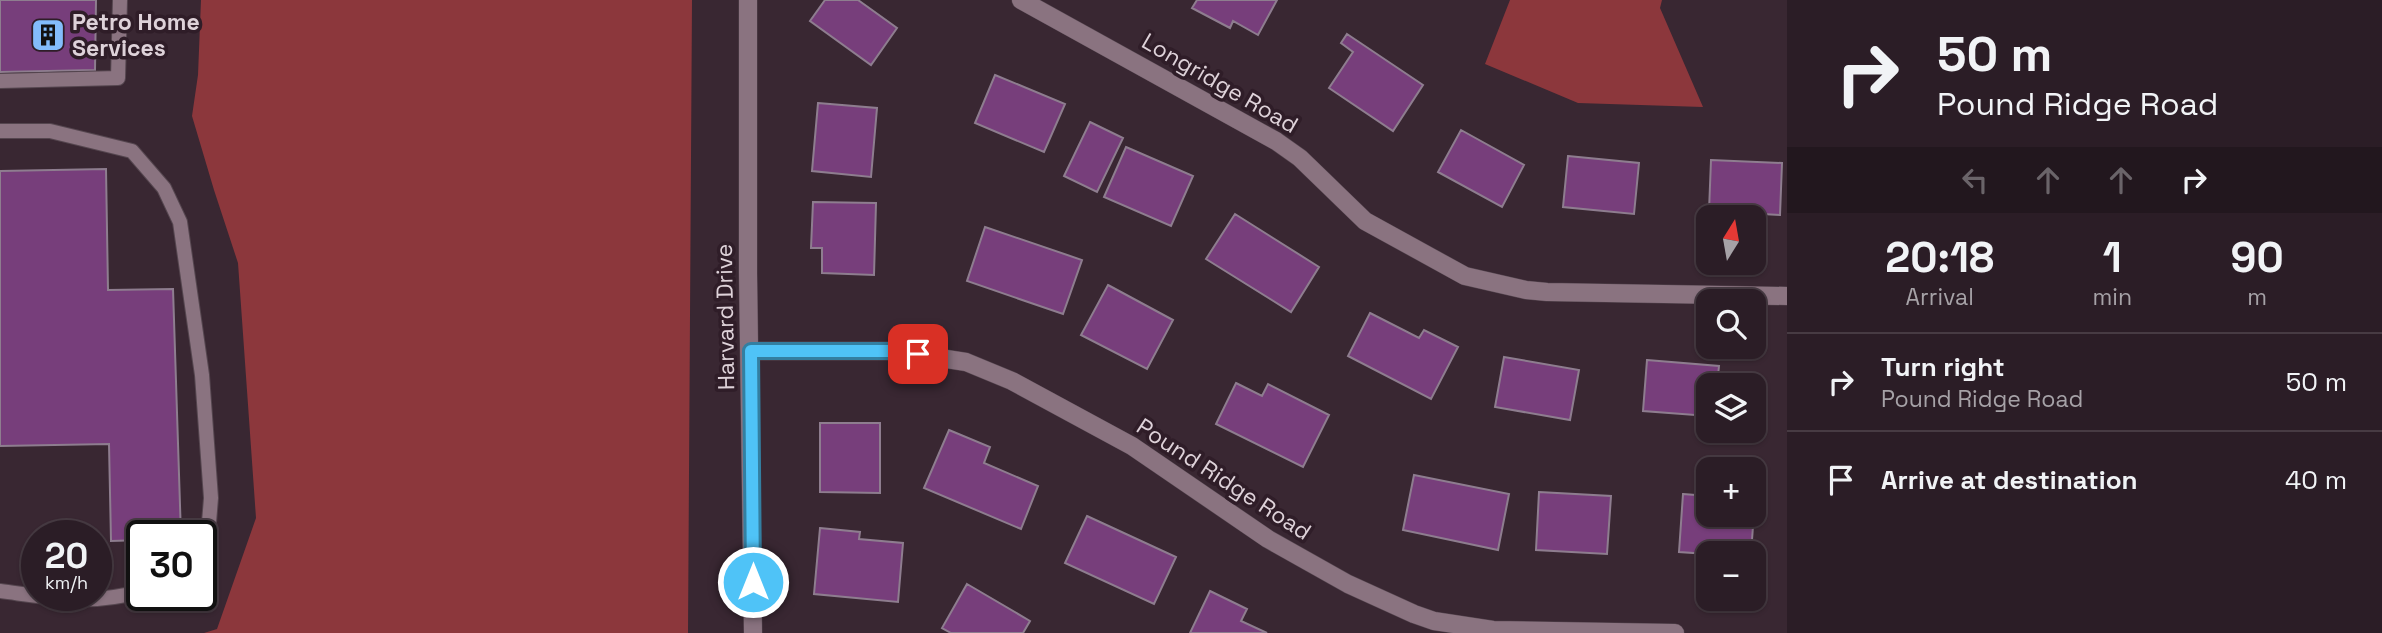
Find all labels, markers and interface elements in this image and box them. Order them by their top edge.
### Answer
place label: Petro Home Services [72,7,200,63]
building icon: Petro Home Services [29,16,67,54]
text: 50 m [1937,23,2052,85]
street label: Longridge Road [1137,26,1303,140]
icon: right [1822,28,1913,119]
text: Pound Ridge Road [1937,84,2218,124]
icon: left [1956,161,1994,199]
icon: ahead [2029,161,2067,199]
icon: ahead [2102,161,2140,199]
icon: right [2175,161,2213,199]
north arrow [1696,205,1766,275]
map controls [1696,205,1766,611]
text: 20:18 [1885,231,1994,284]
text: 1 [2103,231,2122,284]
text: 90 [2230,231,2284,284]
street label: Harvard Drive [709,244,741,390]
text: Arrival [1906,282,1974,312]
text: min [2093,282,2132,312]
text: m [2247,282,2267,312]
button: search [1696,289,1766,359]
pin [888,324,948,384]
icon: arrive [899,335,937,373]
text: Turn right [1881,350,2005,384]
icon: right [1822,363,1860,401]
text: 50 m [2286,365,2347,399]
button: layers [1696,373,1766,443]
text: Pound Ridge Road [1881,384,2083,414]
street label: Pound Ridge Road [1131,411,1317,547]
button: + [1696,457,1766,527]
icon: arrive [1822,461,1860,499]
text: Arrive at destination [1881,463,2138,497]
text: 40 m [2285,463,2347,497]
speed limit sign: 30 [126,520,217,611]
text: 20 [45,534,88,578]
button: − [1696,541,1766,611]
position arrow [716,545,790,619]
text: km/h [45,571,88,594]

